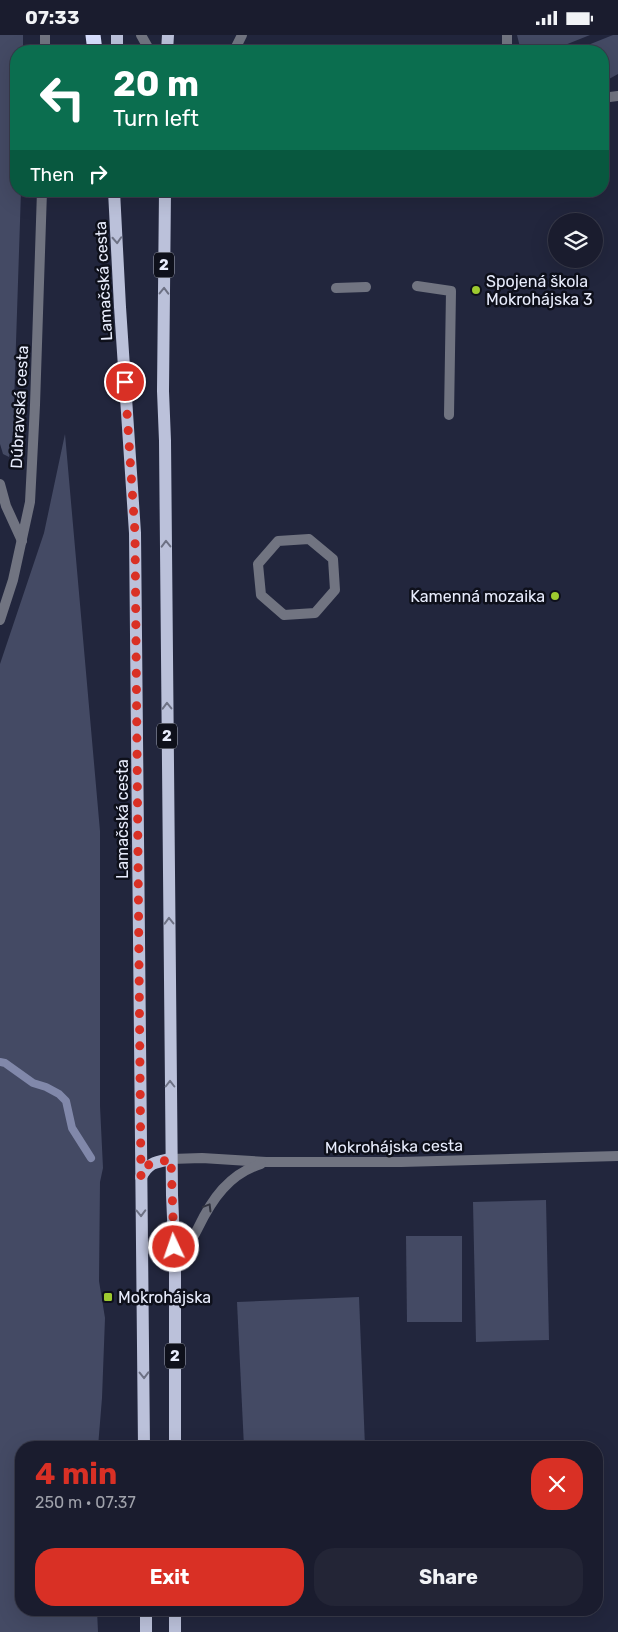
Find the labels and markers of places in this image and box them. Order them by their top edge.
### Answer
place label: Spojená škola Mokrohájska 3 [486,272,593,309]
marker: Spojená škola Mokrohájska 3 [470,284,482,296]
pin [104,361,146,403]
place label: Kamenná mozaika [410,587,545,606]
marker: Kamenná mozaika [549,590,561,602]
place label: Mokrohájska [118,1288,211,1307]
marker: Mokrohájska [102,1291,114,1303]

